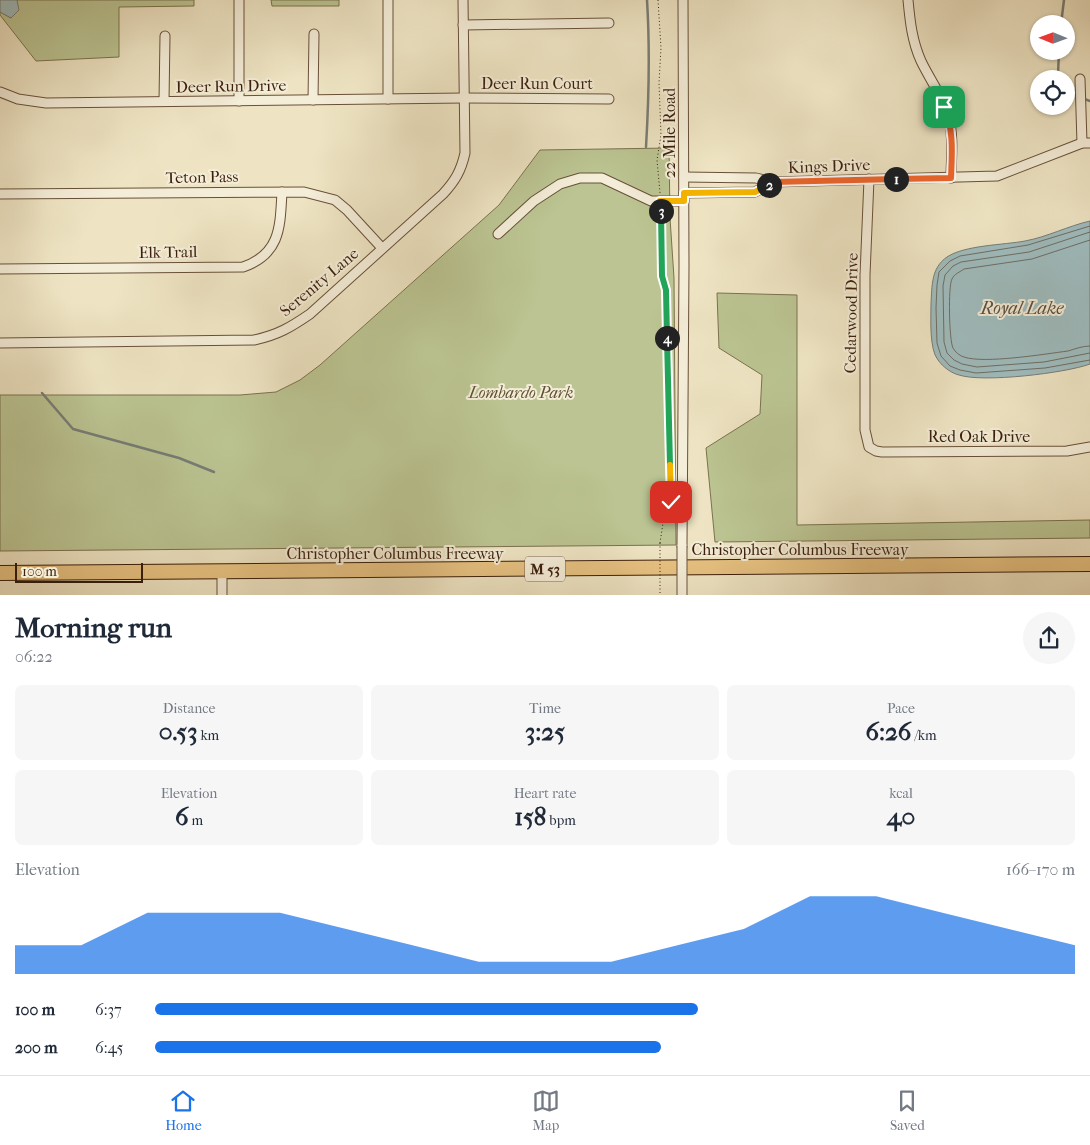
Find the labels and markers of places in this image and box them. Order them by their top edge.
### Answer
pin [923,86,965,128]
pin: 1 [884,166,908,192]
pin: 2 [756,172,782,198]
pin: 3 [648,198,674,224]
pin: 4 [654,326,680,350]
pin [650,481,692,523]

